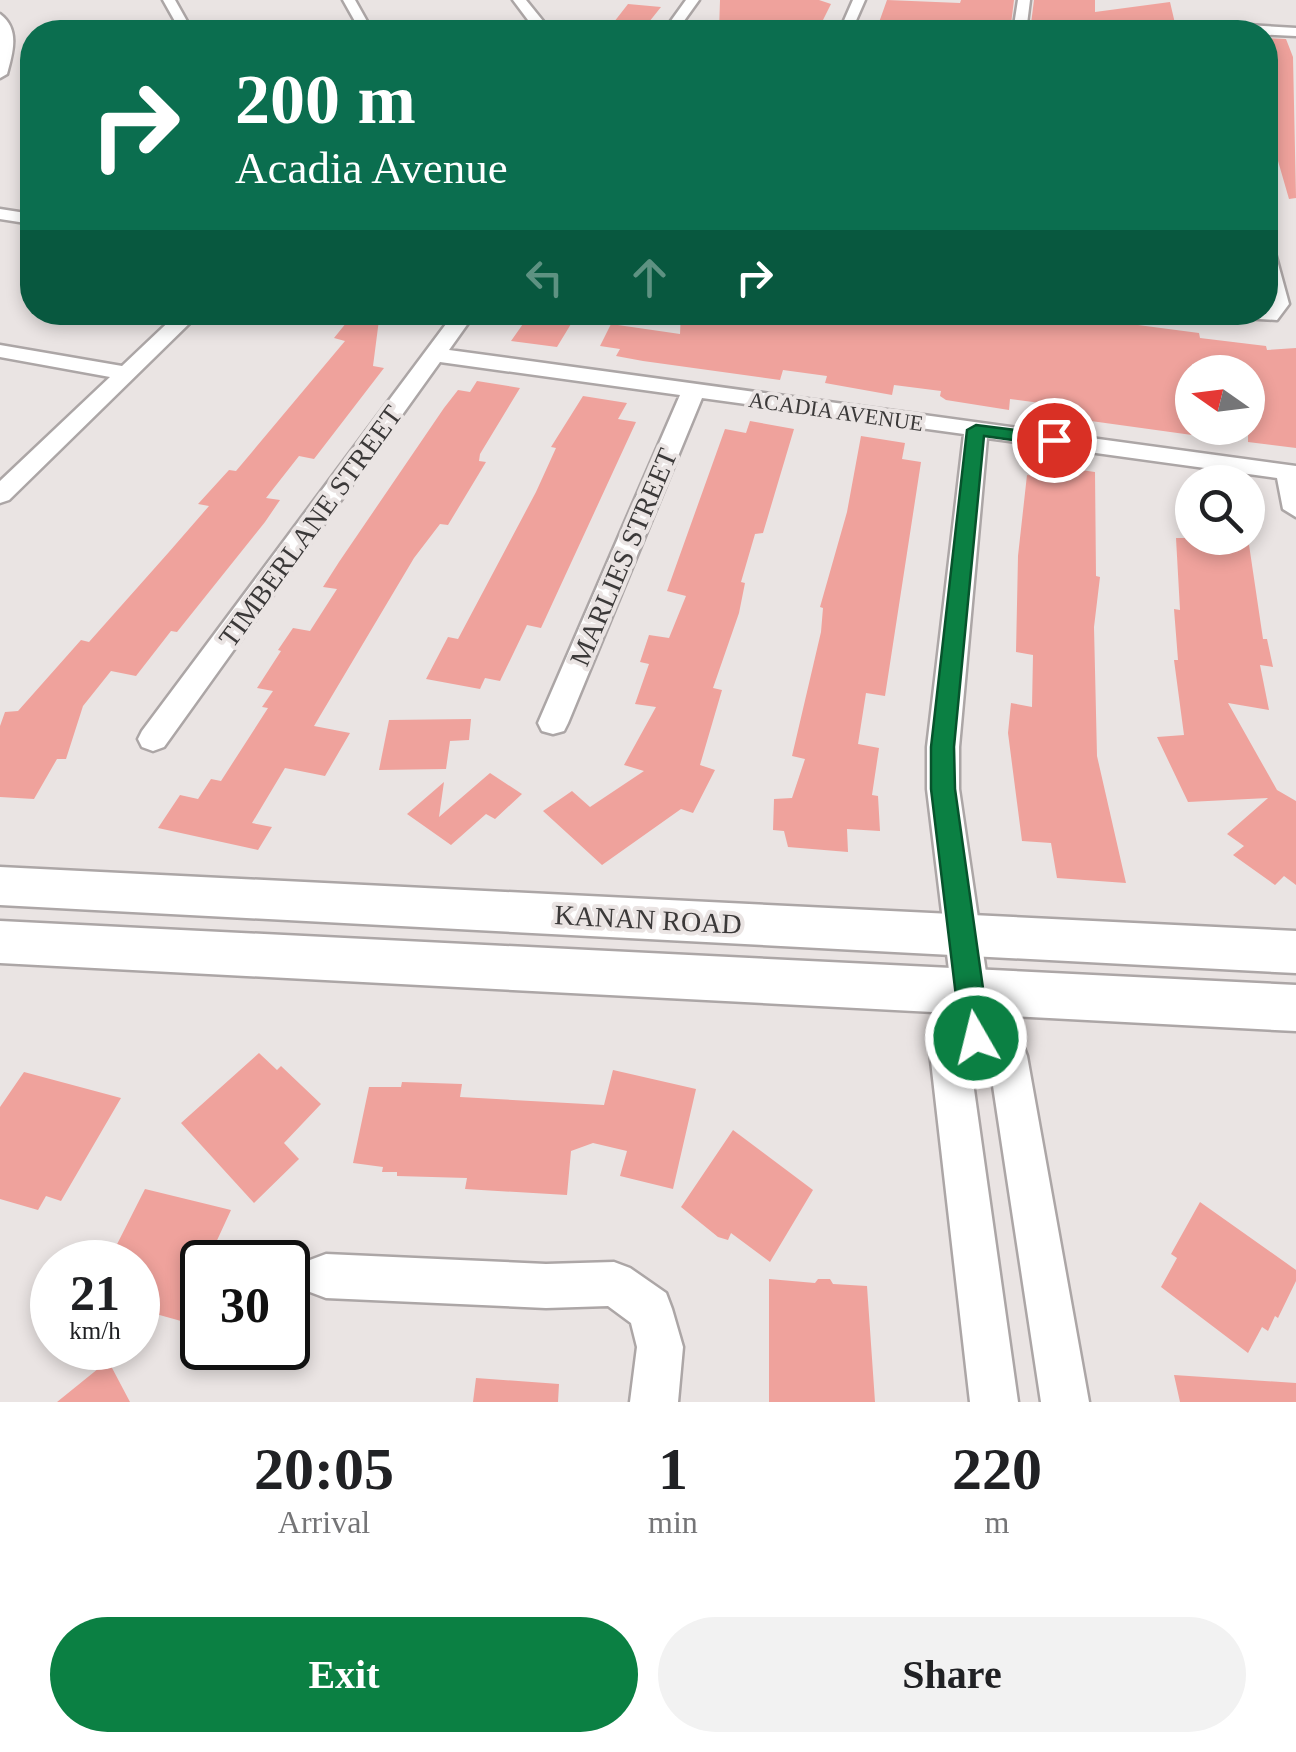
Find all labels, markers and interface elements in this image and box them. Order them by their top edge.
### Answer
icon: right [70,60,200,190]
text: 200 m [235,61,416,138]
text: Acadia Avenue [235,143,508,193]
icon: left [517,250,572,305]
icon: ahead [622,250,677,305]
icon: right [727,250,782,305]
north arrow [1175,355,1265,445]
map controls [1175,355,1265,555]
street label: ACADIA AVENUE [747,387,925,436]
pin [1012,398,1097,483]
street label: TIMBERLANE STREET [213,400,408,653]
icon: arrive [1027,413,1082,468]
street label: MARLIES STREET [564,444,683,670]
button: search [1175,465,1265,555]
street label: KANAN ROAD [554,899,742,940]
position arrow [924,986,1028,1090]
speed limit sign: 30 [180,1240,310,1370]
text: 21 [70,1265,120,1321]
text: km/h [69,1317,121,1344]
text: 20:05 [254,1436,394,1502]
text: 1 [658,1436,688,1502]
text: 220 [952,1436,1042,1502]
text: Arrival [278,1504,370,1540]
text: min [648,1504,698,1540]
text: m [984,1504,1009,1540]
button: Exit [50,1617,638,1732]
button: Share [658,1617,1246,1732]

